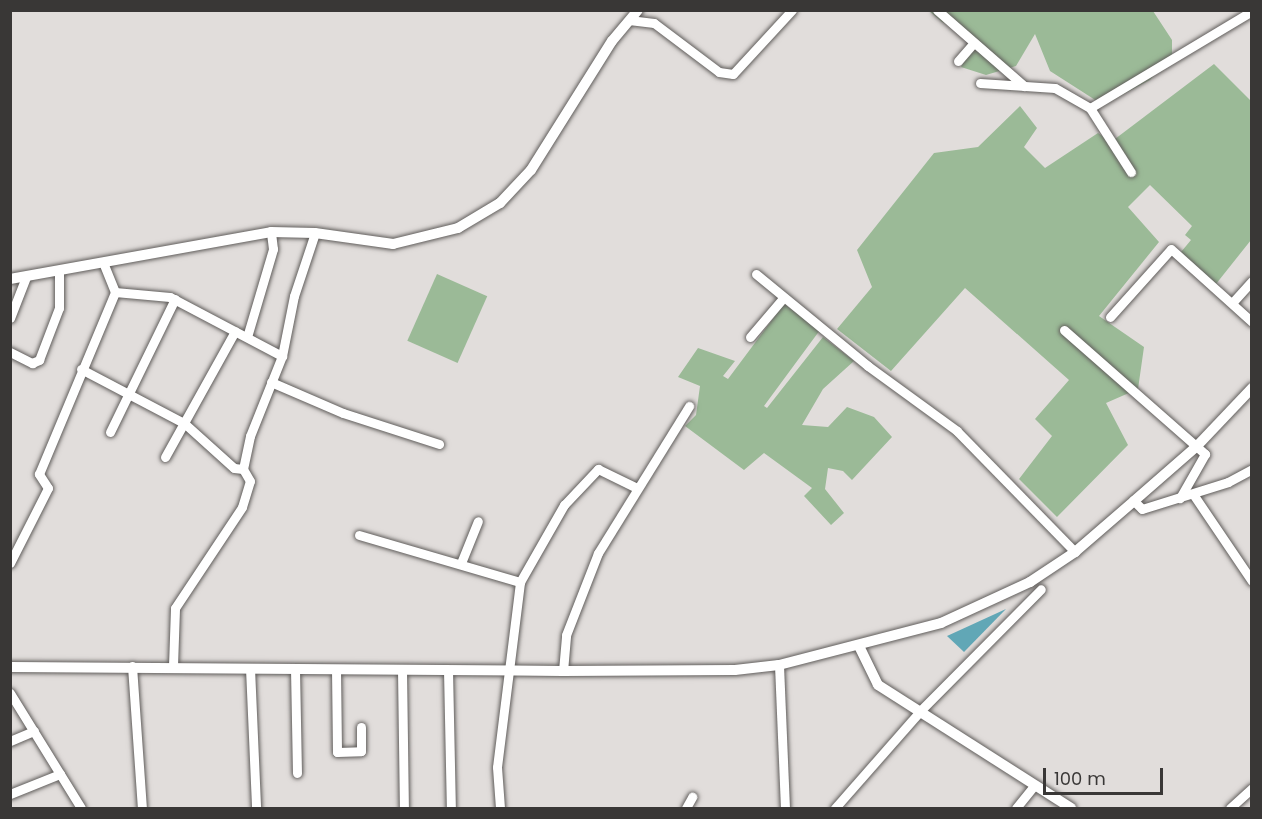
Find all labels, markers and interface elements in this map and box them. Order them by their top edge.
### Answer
scale bar [1046,756,1166,794]
text: 100 m [1054,766,1106,791]

